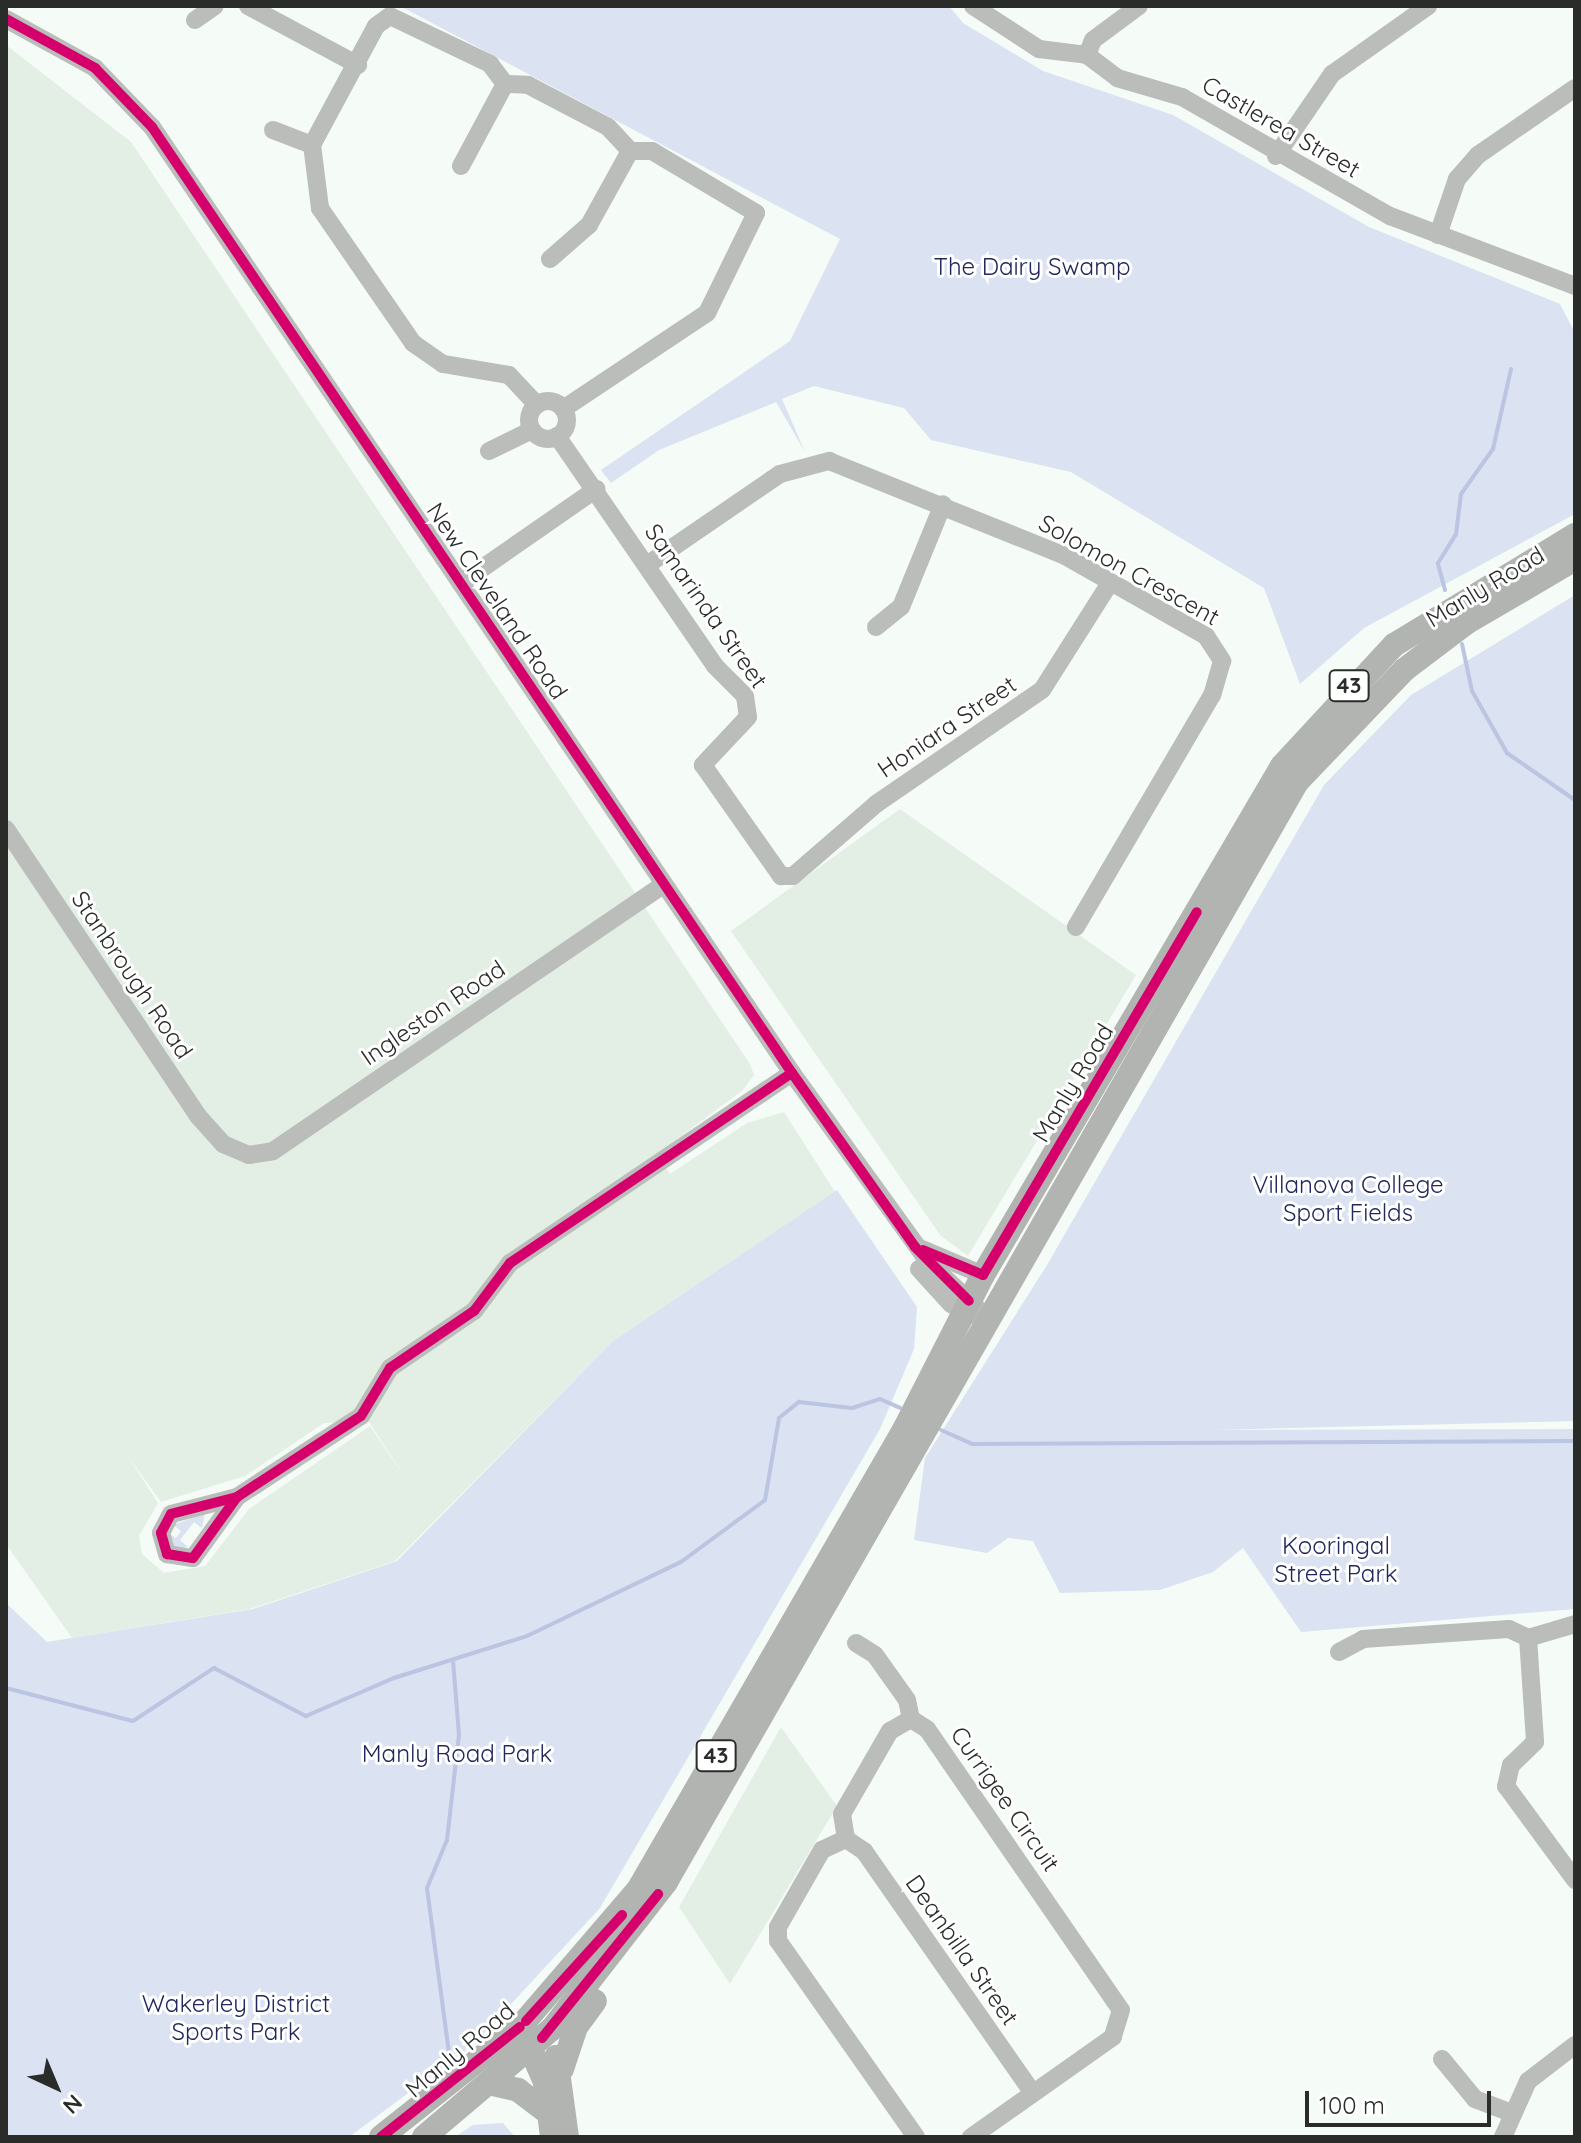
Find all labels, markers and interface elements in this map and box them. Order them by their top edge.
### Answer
street label: Castlerea Street [1197,70,1365,184]
park label: The Dairy Swamp [933,253,1131,281]
street label: New Cleveland Road [421,497,573,705]
street label: Solomon Crescent [1034,508,1224,632]
street label: Samarinda Street [639,518,773,694]
street label: Manly Road [1421,540,1549,634]
road number: 43 [1327,668,1371,704]
street label: Honiara Street [872,670,1022,784]
street label: Stanbrough Road [65,886,199,1064]
street label: Ingleston Road [356,954,510,1072]
street label: Manly Road [1026,1019,1120,1147]
park label: Villanova College Sport Fields [1252,1171,1444,1227]
park label: Kooringal Street Park [1275,1532,1397,1588]
street label: Currigee Circuit [944,1721,1066,1877]
road number: 43 [694,1738,738,1774]
park label: Manly Road Park [362,1740,552,1768]
street label: Deanbilla Street [899,1869,1025,2031]
park label: Wakerley District Sports Park [142,1990,330,2046]
street label: Manly Road [400,1996,520,2104]
north arrow [16,2047,96,2127]
scale bar [1309,2075,1495,2125]
text: N [57,2089,88,2120]
text: 100 m [1319,2090,1385,2120]

